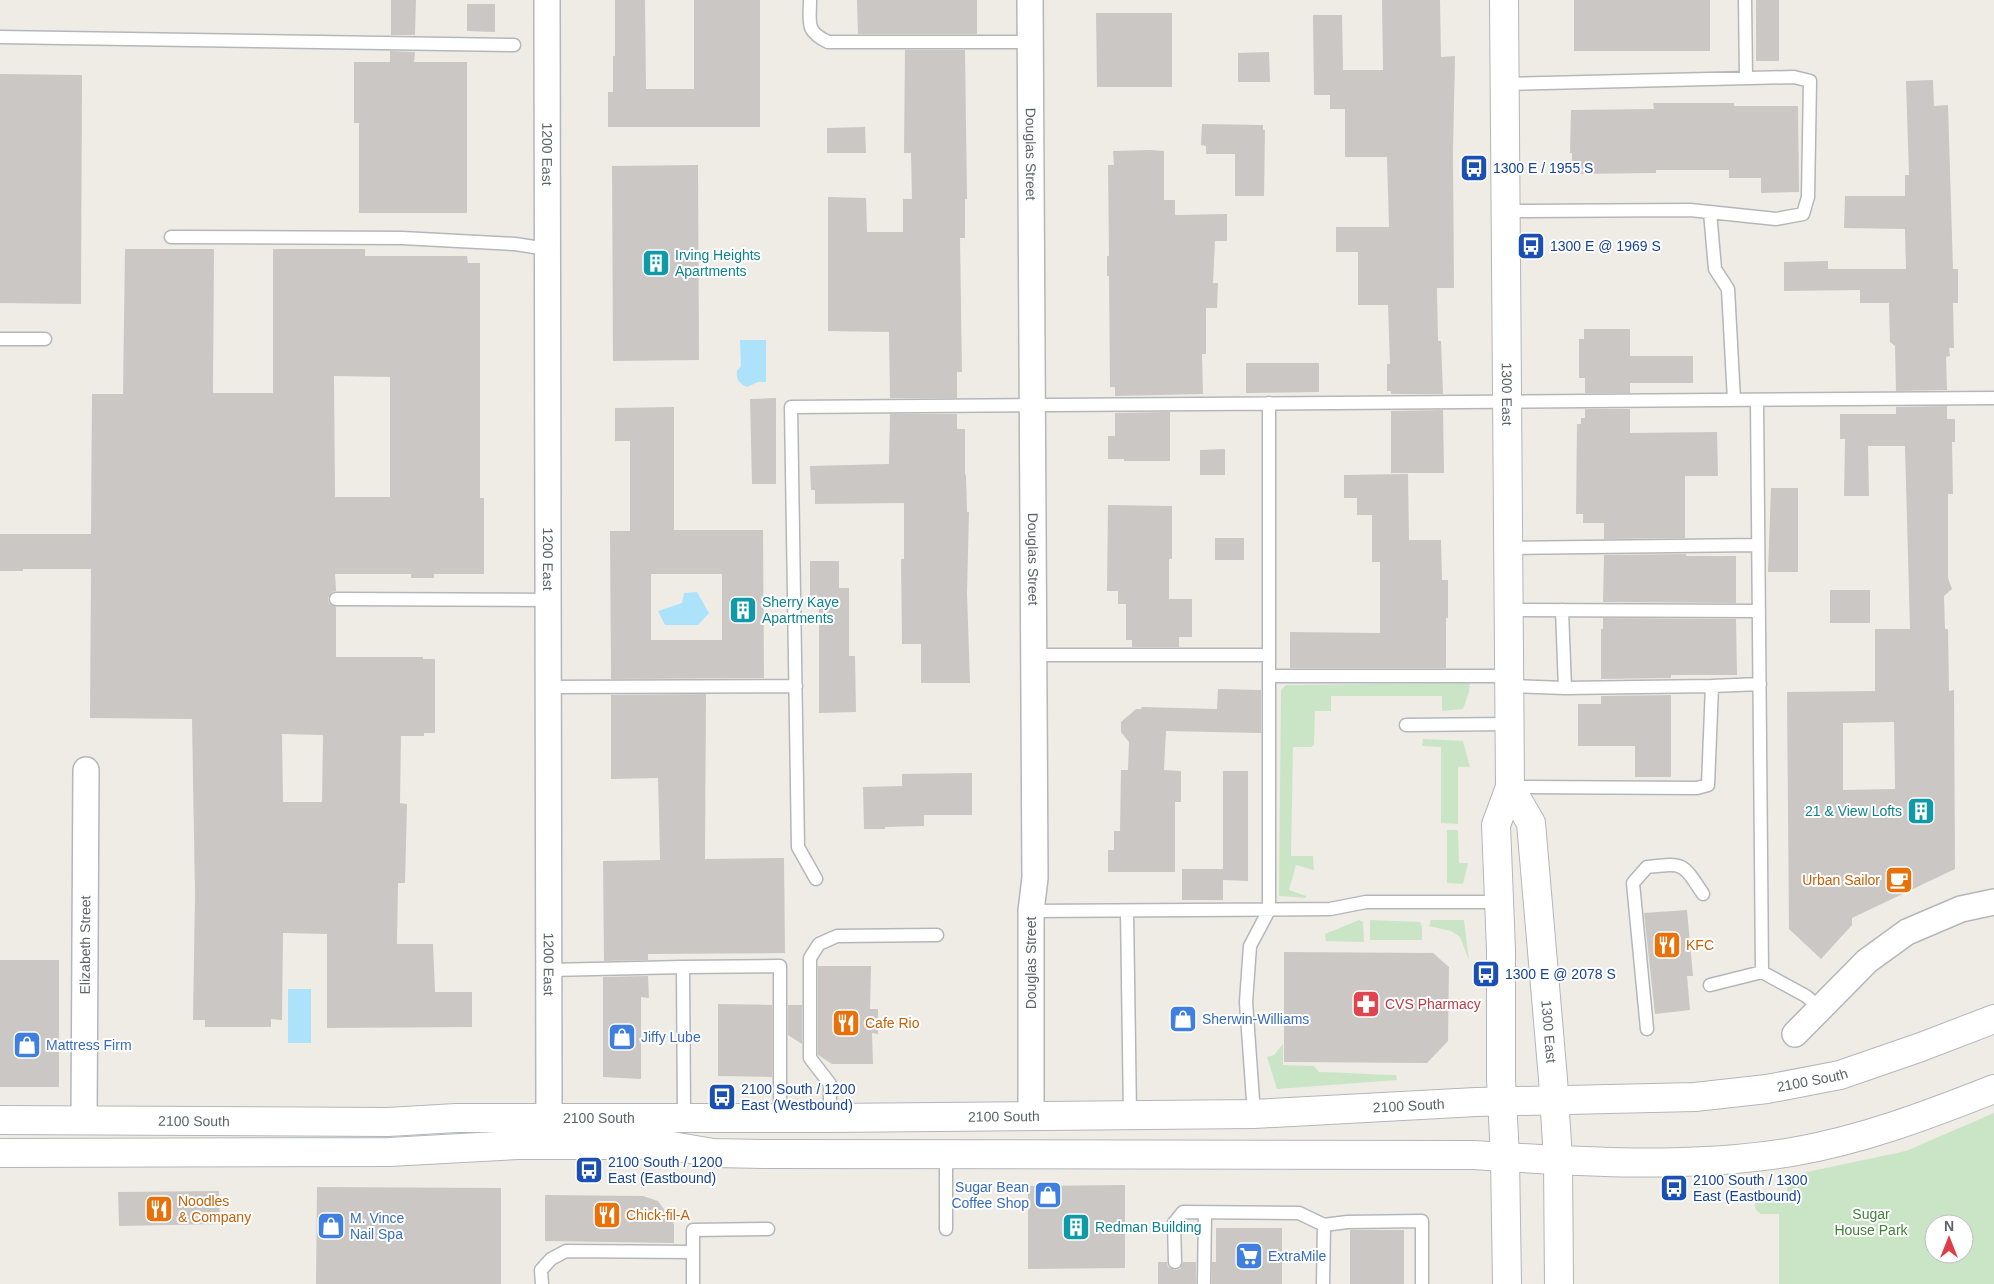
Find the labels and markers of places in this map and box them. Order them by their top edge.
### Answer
bus stop icon: 1300 E / 1955 S [1459,153,1489,183]
place label: 1300 E / 1955 S [1493,160,1593,176]
bus stop icon: 1300 E @ 1969 S [1516,231,1546,261]
place label: 1300 E @ 1969 S [1550,238,1661,254]
place label: Irving Heights Apartments [675,247,761,279]
building icon: Irving Heights Apartments [641,248,671,278]
place label: Sherry Kaye Apartments [762,594,839,626]
building icon: Sherry Kaye Apartments [728,595,758,625]
building icon: 21 & View Lofts [1906,796,1936,826]
place label: 21 & View Lofts [1805,803,1902,819]
cafe icon: Urban Sailor [1884,865,1914,895]
place label: Urban Sailor [1802,872,1880,888]
restaurant icon: KFC [1652,930,1682,960]
place label: KFC [1686,937,1714,953]
bus stop icon: 1300 E @ 2078 S [1471,959,1501,989]
place label: 1300 E @ 2078 S [1505,966,1616,982]
pharmacy icon: CVS Pharmacy [1351,989,1381,1019]
place label: CVS Pharmacy [1385,996,1481,1012]
shop icon: Sherwin-Williams [1168,1004,1198,1034]
restaurant icon: Cafe Rio [831,1008,861,1038]
place label: Sherwin-Williams [1202,1011,1309,1027]
place label: Cafe Rio [865,1015,920,1031]
shop icon: Jiffy Lube [607,1022,637,1052]
place label: Jiffy Lube [641,1029,701,1045]
shop icon: Mattress Firm [12,1030,42,1060]
place label: Mattress Firm [46,1037,132,1053]
place label: 2100 South / 1200 East (Westbound) [741,1081,856,1113]
bus stop icon: 2100 South / 1200 East (Westbound) [707,1082,737,1112]
place label: 2100 South / 1200 East (Eastbound) [608,1154,723,1186]
bus stop icon: 2100 South / 1200 East (Eastbound) [574,1155,604,1185]
place label: 2100 South / 1300 East (Eastbound) [1693,1172,1808,1204]
bus stop icon: 2100 South / 1300 East (Eastbound) [1659,1173,1689,1203]
place label: Sugar Bean Coffee Shop [951,1179,1029,1211]
shop icon: Sugar Bean Coffee Shop [1033,1180,1063,1210]
place label: Noodles & Company [178,1193,251,1225]
restaurant icon: Noodles & Company [144,1194,174,1224]
restaurant icon: Chick-fil-A [592,1200,622,1230]
place label: Chick-fil-A [626,1207,690,1223]
place label: M. Vince Nail Spa [350,1210,404,1242]
shop icon: M. Vince Nail Spa [316,1211,346,1241]
building icon: Redman Building [1061,1212,1091,1242]
place label: Redman Building [1095,1219,1202,1235]
supermarket icon: ExtraMile [1234,1241,1264,1271]
place label: ExtraMile [1268,1248,1327,1264]

